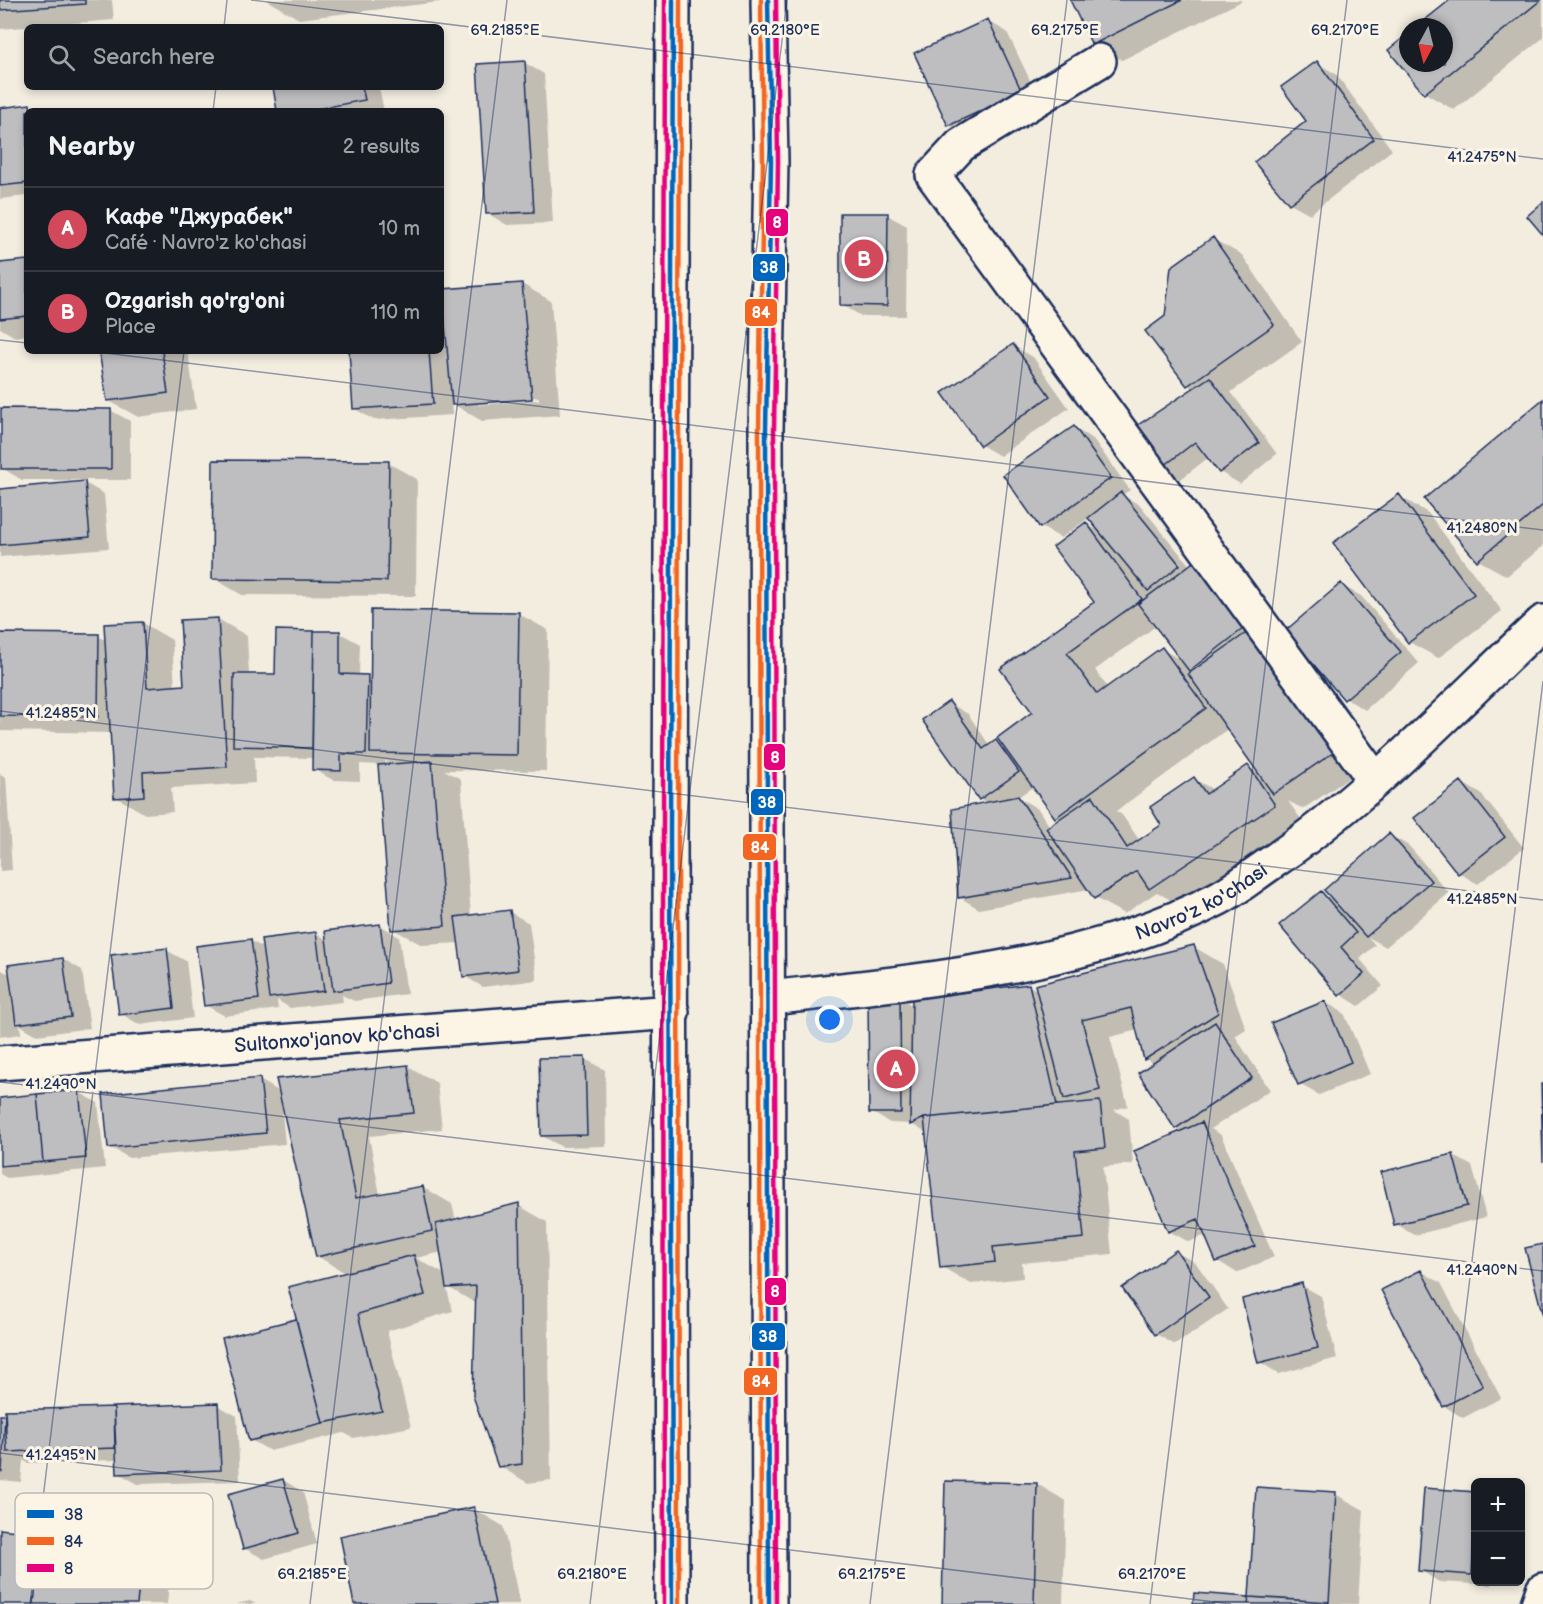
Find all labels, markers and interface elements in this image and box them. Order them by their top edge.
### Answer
north arrow [1399,18,1453,72]
text: 69.2185°E [470,21,540,40]
text: 69.2180°E [750,21,820,40]
text: 69.2175°E [1031,21,1099,40]
text: 69.2170°E [1311,21,1379,40]
search box [24,24,444,90]
icon: search [45,41,78,74]
text: Search here [93,44,215,71]
text: Nearby [48,132,135,163]
text: 2 results [343,135,420,159]
text: 41.2475°N [1447,148,1517,167]
text: Кафе "Джурабек" [105,204,293,231]
line badge: 8 [765,208,789,237]
text: 8 [772,214,782,233]
text: A [61,217,74,241]
text: 10 m [379,217,420,241]
text: Café · Navro'z ko'chasi [105,231,307,255]
pin: B [844,236,884,282]
line badge: 38 [752,253,786,282]
text: 38 [760,259,778,278]
text: Ozgarish qo'rg'oni [105,288,285,315]
line badge: 84 [744,298,778,327]
text: B [60,301,75,325]
text: 110 m [371,301,420,325]
text: 84 [751,304,771,323]
text: Place [105,315,156,339]
text: 41.2480°N [1446,519,1518,538]
text: 41.2485°N [26,704,97,723]
line badge: 8 [763,743,786,771]
text: 8 [770,749,780,768]
line badge: 38 [750,788,784,816]
text: 38 [758,794,776,813]
line badge: 84 [742,833,777,861]
text: 84 [750,839,770,858]
street label: Navro'z ko'chasi [1132,858,1272,946]
text: 41.2485°N [1447,890,1518,909]
your location [815,1005,844,1034]
street label: Sultonxo'janov ko'chasi [233,1019,441,1058]
pin: A [876,1046,916,1092]
text: 41.2490°N [25,1075,97,1094]
text: 41.2490°N [1446,1261,1518,1280]
line badge: 8 [764,1277,787,1306]
text: 8 [770,1283,780,1302]
line badge: 38 [751,1322,786,1351]
text: 38 [759,1328,777,1347]
line badge: 84 [743,1367,778,1396]
text: 84 [751,1373,771,1392]
text: 41.2495°N [26,1446,96,1465]
map controls [1471,1478,1525,1586]
button: + [1471,1478,1525,1532]
legend [15,1493,213,1589]
text: 38 [64,1506,83,1525]
button: − [1471,1532,1525,1586]
text: 84 [64,1533,83,1552]
text: 8 [64,1560,73,1579]
text: 69.2185°E [277,1565,347,1584]
text: 69.2180°E [557,1565,627,1584]
text: 69.2175°E [838,1565,906,1584]
text: 69.2170°E [1118,1565,1186,1584]

